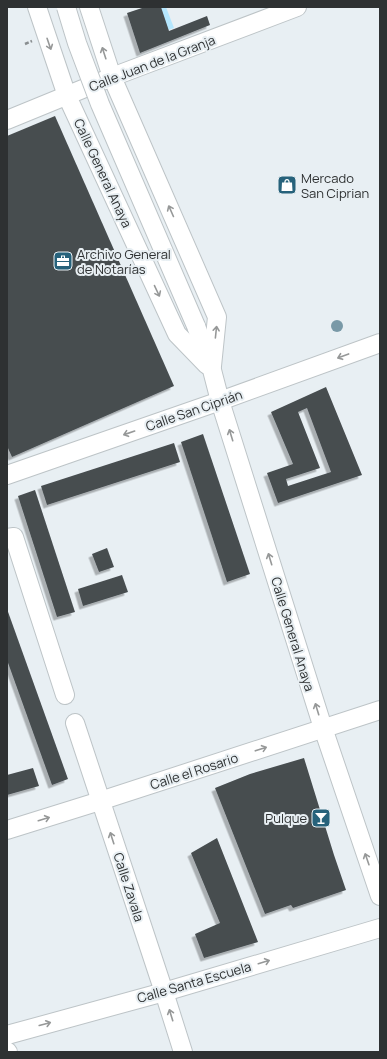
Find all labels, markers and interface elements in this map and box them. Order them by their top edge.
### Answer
street label: Calle Juan de la Granja [86,31,218,95]
one-way arrow [46,38,54,50]
one-way arrow [100,47,108,59]
street label: Calle General Anaya [70,115,136,231]
place label: Mercado San Ciprian [301,169,369,202]
shop icon: Mercado San Ciprian [276,174,298,196]
one-way arrow [167,206,175,218]
place label: Archivo General de Notarías [77,245,171,278]
office icon: Archivo General de Notarías [52,250,74,272]
one-way arrow [154,285,162,297]
one-way arrow [212,326,220,339]
one-way arrow [337,353,350,360]
street label: Calle San Ciprián [143,385,245,435]
one-way arrow [226,429,234,441]
one-way arrow [122,430,135,437]
one-way arrow [265,553,273,565]
street label: Calle General Anaya [267,575,319,693]
one-way arrow [313,703,320,716]
one-way arrow [255,744,267,752]
street label: Calle el Rosario [148,748,240,794]
bar icon: Pulque [310,807,332,829]
place label: Pulque [265,809,307,827]
one-way arrow [38,815,51,822]
one-way arrow [108,833,116,845]
street label: Calle Zavala [109,850,149,924]
one-way arrow [363,853,371,865]
street label: Calle Santa Escuela [135,957,253,1007]
one-way arrow [257,958,270,965]
one-way arrow [167,1008,174,1021]
one-way arrow [38,1020,51,1028]

